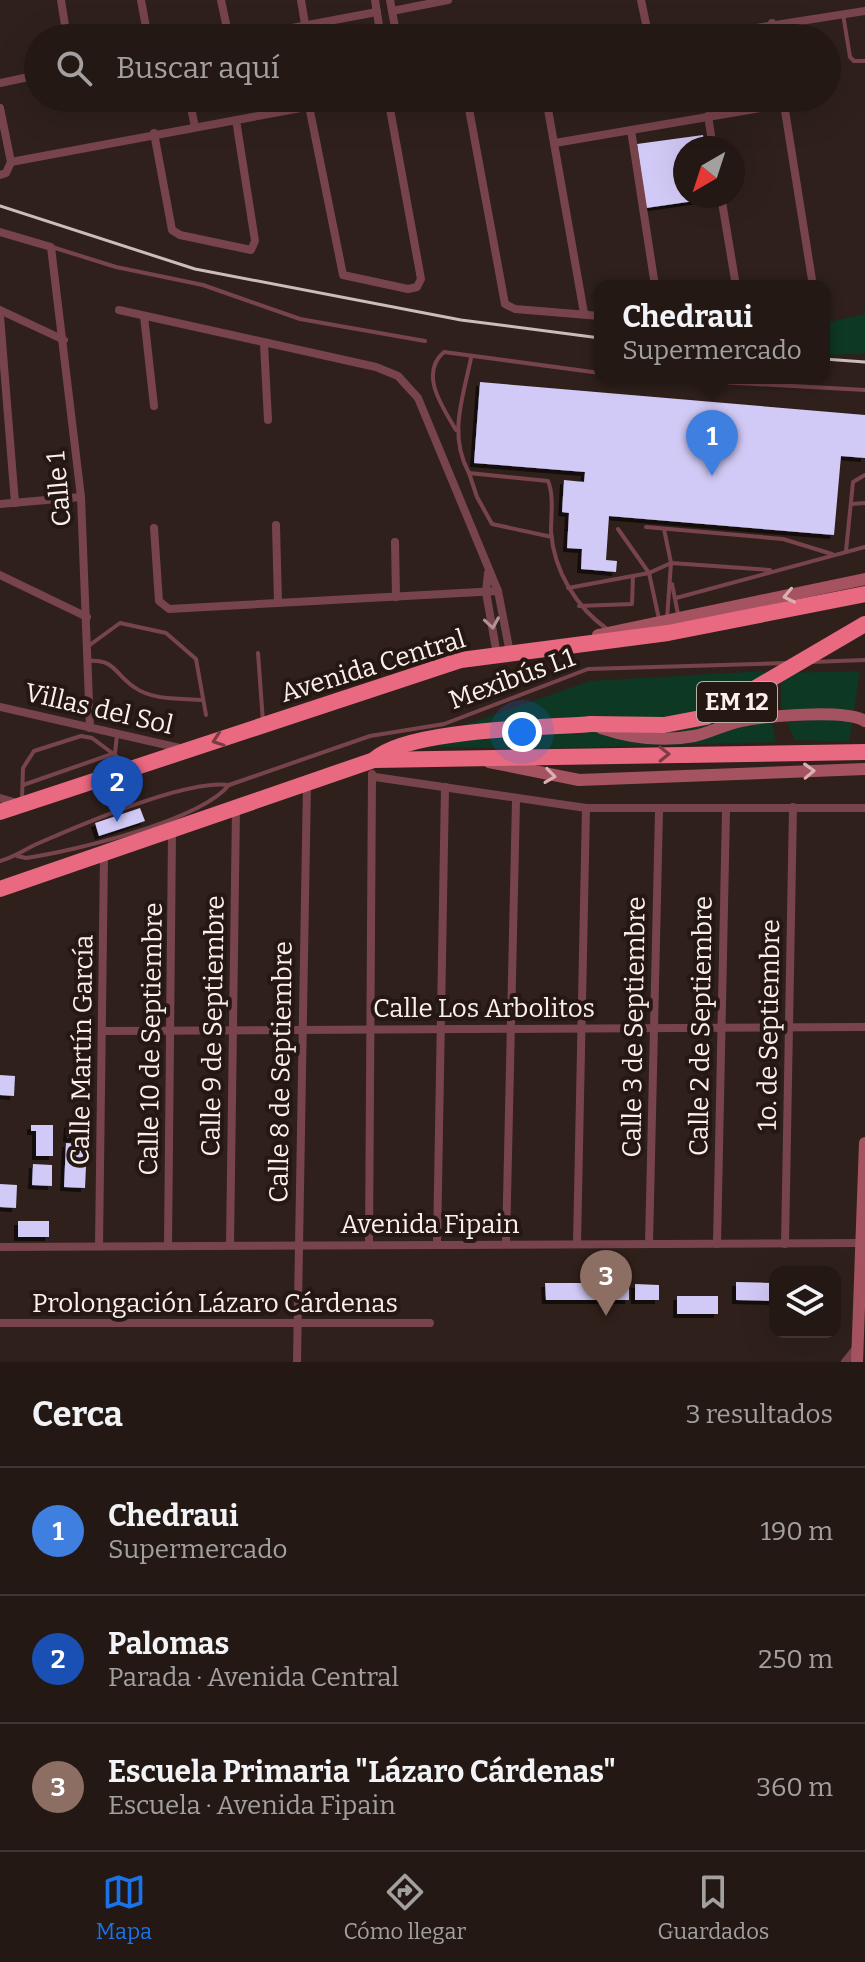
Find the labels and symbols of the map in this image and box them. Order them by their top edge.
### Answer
north arrow [673,136,745,208]
pin: 1 [686,410,738,476]
street label: Calle 1 [40,450,78,528]
one-way arrow [783,587,796,604]
one-way arrow [482,617,499,630]
street label: Avenida Central [277,623,469,709]
street label: Mexibús L1 [445,642,580,716]
street label: Villas del Sol [22,677,176,741]
road number: EM 12 [697,682,777,722]
your location [502,712,542,752]
one-way arrow [211,730,225,746]
one-way arrow [658,745,671,763]
pin: 2 [91,756,143,822]
one-way arrow [803,763,816,780]
one-way arrow [543,767,557,784]
street label: Calle 9 de Septiembre [195,895,231,1157]
street label: Calle 3 de Septiembre [616,896,652,1158]
street label: Calle 2 de Septiembre [683,896,719,1156]
street label: Calle 10 de Septiembre [133,902,169,1176]
street label: 1o. de Septiembre [752,919,786,1131]
street label: Calle Martín García [64,934,100,1166]
street label: Calle 8 de Septiembre [263,941,299,1203]
street label: Calle Los Arbolitos [373,993,595,1024]
street label: Avenida Fipain [340,1209,520,1240]
pin: 3 [580,1250,632,1316]
street label: Prolongación Lázaro Cárdenas [32,1288,398,1319]

